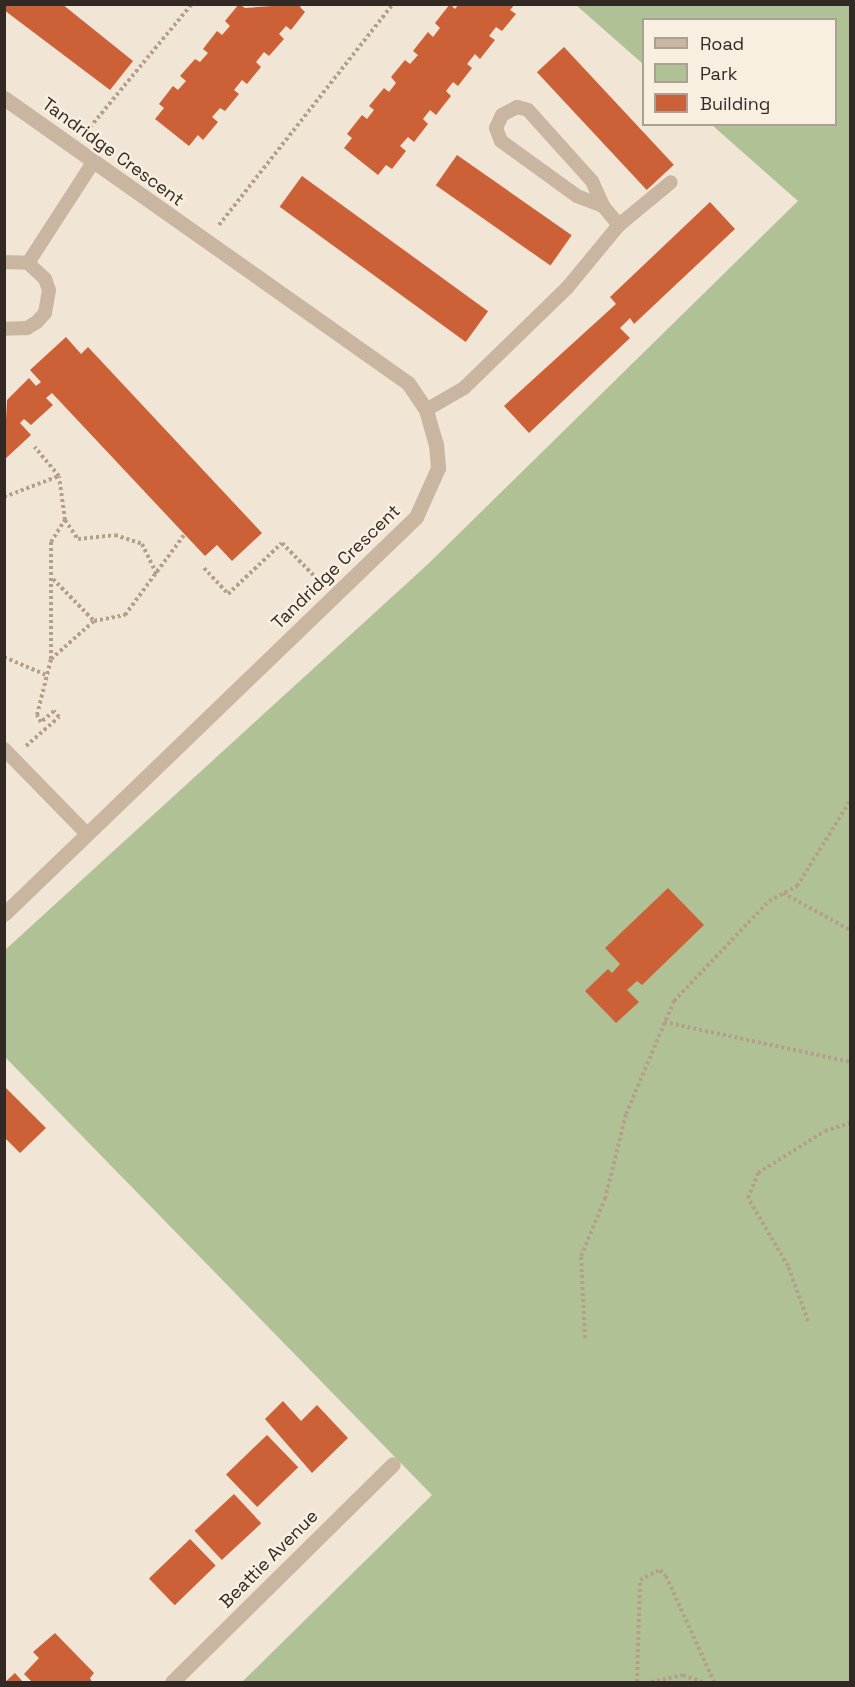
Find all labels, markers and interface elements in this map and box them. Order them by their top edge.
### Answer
legend [642,18,837,126]
text: Road [700,32,744,55]
text: Park [700,62,737,85]
text: Building [700,92,770,115]
street label: Tandridge Crescent [38,93,188,211]
street label: Tandridge Crescent [267,500,405,634]
street label: Beattie Avenue [215,1505,323,1613]

